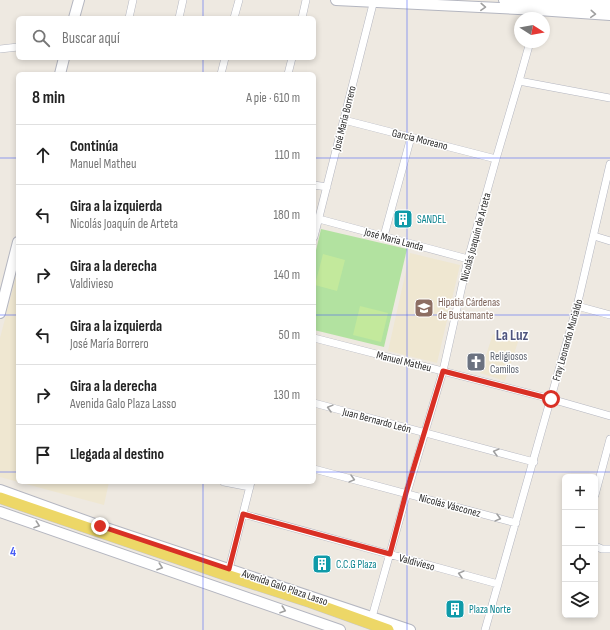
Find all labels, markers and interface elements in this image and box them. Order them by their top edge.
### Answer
one-way arrow [480,3,486,12]
one-way arrow [590,9,596,18]
north arrow [514,12,550,48]
search box [16,16,316,60]
icon: search [30,27,52,49]
text: Buscar aquí [62,29,120,48]
street label: José María Borrero [330,84,359,153]
text: 8 min [32,88,65,108]
text: A pie · 610 m [246,90,300,106]
street label: García Moreano [391,126,450,153]
text: Continúa [70,137,118,156]
icon: ahead [32,144,54,166]
text: 110 m [275,147,300,163]
text: Manuel Matheu [70,156,136,172]
street label: Nicolás Joaquín de Arteta [457,191,494,283]
text: Gira a la izquierda [70,197,162,216]
icon: left [32,204,54,226]
text: 180 m [274,207,300,223]
building icon: SANDEL [392,208,414,230]
place label: SANDEL [417,213,446,226]
text: Nicolás Joaquín de Arteta [70,216,178,232]
street label: José María Landa [362,225,425,254]
text: Gira a la derecha [70,257,157,276]
icon: right [32,264,54,286]
text: 140 m [274,267,300,283]
text: Valdivieso [70,276,113,292]
place label: Hipatia Cárdenas de Bustamante [438,296,500,322]
school or university icon: Hipatia Cárdenas de Bustamante [413,297,435,319]
street label: Fray Leonardo Murialdo [550,297,586,383]
text: Gira a la izquierda [70,317,162,336]
icon: left [32,324,54,346]
district label: La Luz [496,326,529,345]
text: 50 m [279,327,300,343]
text: José María Borrero [70,336,149,352]
street label: Manuel Matheu [375,348,433,375]
place label: Religiosos Camilos [490,350,527,376]
church icon: Religiosos Camilos [465,351,487,373]
text: Gira a la derecha [70,377,157,396]
icon: right [32,384,54,406]
text: 130 m [274,387,300,403]
route start [542,390,560,408]
text: Avenida Galo Plaza Lasso [70,396,176,412]
one-way arrow [327,404,333,412]
street label: Juan Bernardo León [340,405,413,436]
icon: arrive [32,444,54,466]
text: Llegada al destino [70,445,164,464]
one-way arrow [493,448,500,457]
one-way arrow [348,474,355,482]
map controls [562,474,598,618]
button: + [562,474,598,510]
street label: Nicolás Vásconez [418,491,482,520]
button: − [562,510,598,546]
one-way arrow [494,513,501,522]
route end [91,517,109,535]
one-way arrow [33,520,40,529]
text: 4 [10,544,16,560]
button: locate [562,546,598,582]
street label: Valdivieso [397,551,437,574]
building icon: C.C.G Plaza [311,553,333,575]
place label: C.C.G Plaza [336,558,377,571]
one-way arrow [156,563,163,571]
street label: Avenida Galo Plaza Lasso [239,566,330,608]
one-way arrow [457,570,464,579]
button: layers [562,582,598,618]
building icon: Plaza Norte [444,598,466,620]
place label: Plaza Norte [469,603,511,616]
one-way arrow [279,606,286,614]

